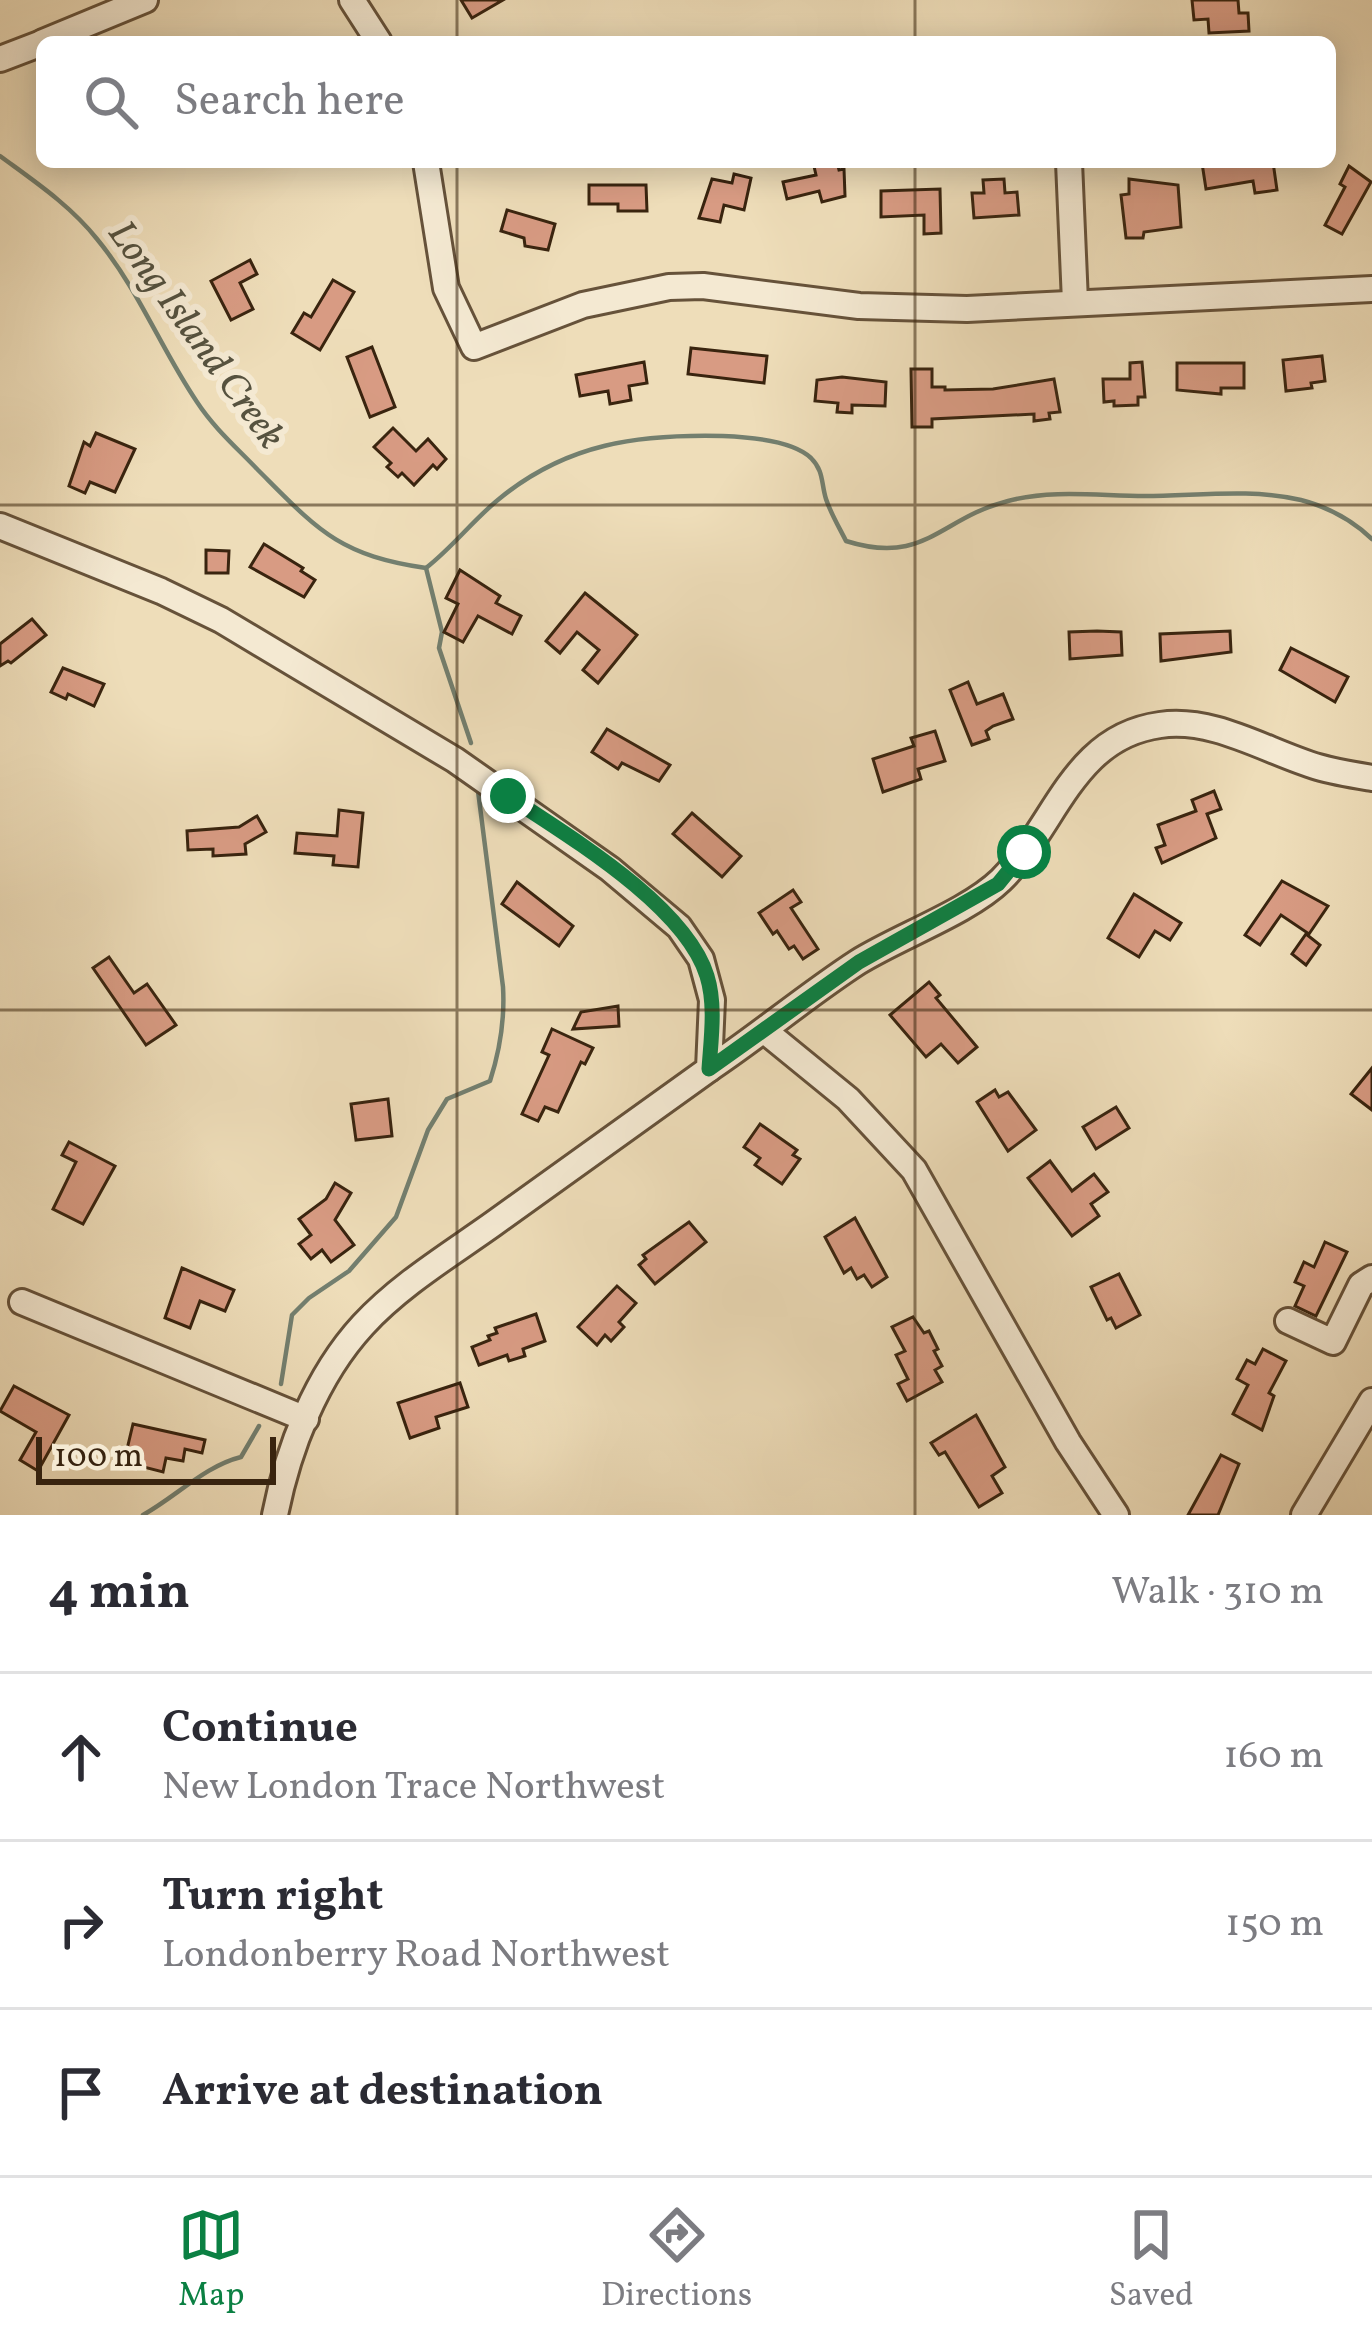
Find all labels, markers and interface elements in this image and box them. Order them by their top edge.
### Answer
search box [36,36,1336,168]
icon: search [78,69,144,135]
text: Search here [174,71,405,134]
water label: Long Island Creek [94,211,296,461]
route end [481,769,535,823]
route start [997,825,1051,879]
scale bar [36,1431,276,1484]
text: 100 m [54,1435,143,1481]
text: 4 min [48,1558,190,1629]
text: Walk · 310 m [1111,1566,1324,1620]
text: Continue [162,1698,358,1761]
icon: ahead [48,1724,114,1790]
text: 160 m [1223,1730,1324,1784]
text: New London Trace Northwest [162,1761,665,1815]
text: Turn right [162,1866,383,1929]
icon: right [48,1892,114,1958]
text: 150 m [1225,1898,1324,1952]
text: Londonberry Road Northwest [162,1929,670,1983]
icon: arrive [48,2060,114,2126]
text: Arrive at destination [162,2061,603,2124]
tab: Map [178,2202,244,2320]
tab: Directions [601,2202,752,2320]
tab: Saved [1109,2202,1194,2320]

